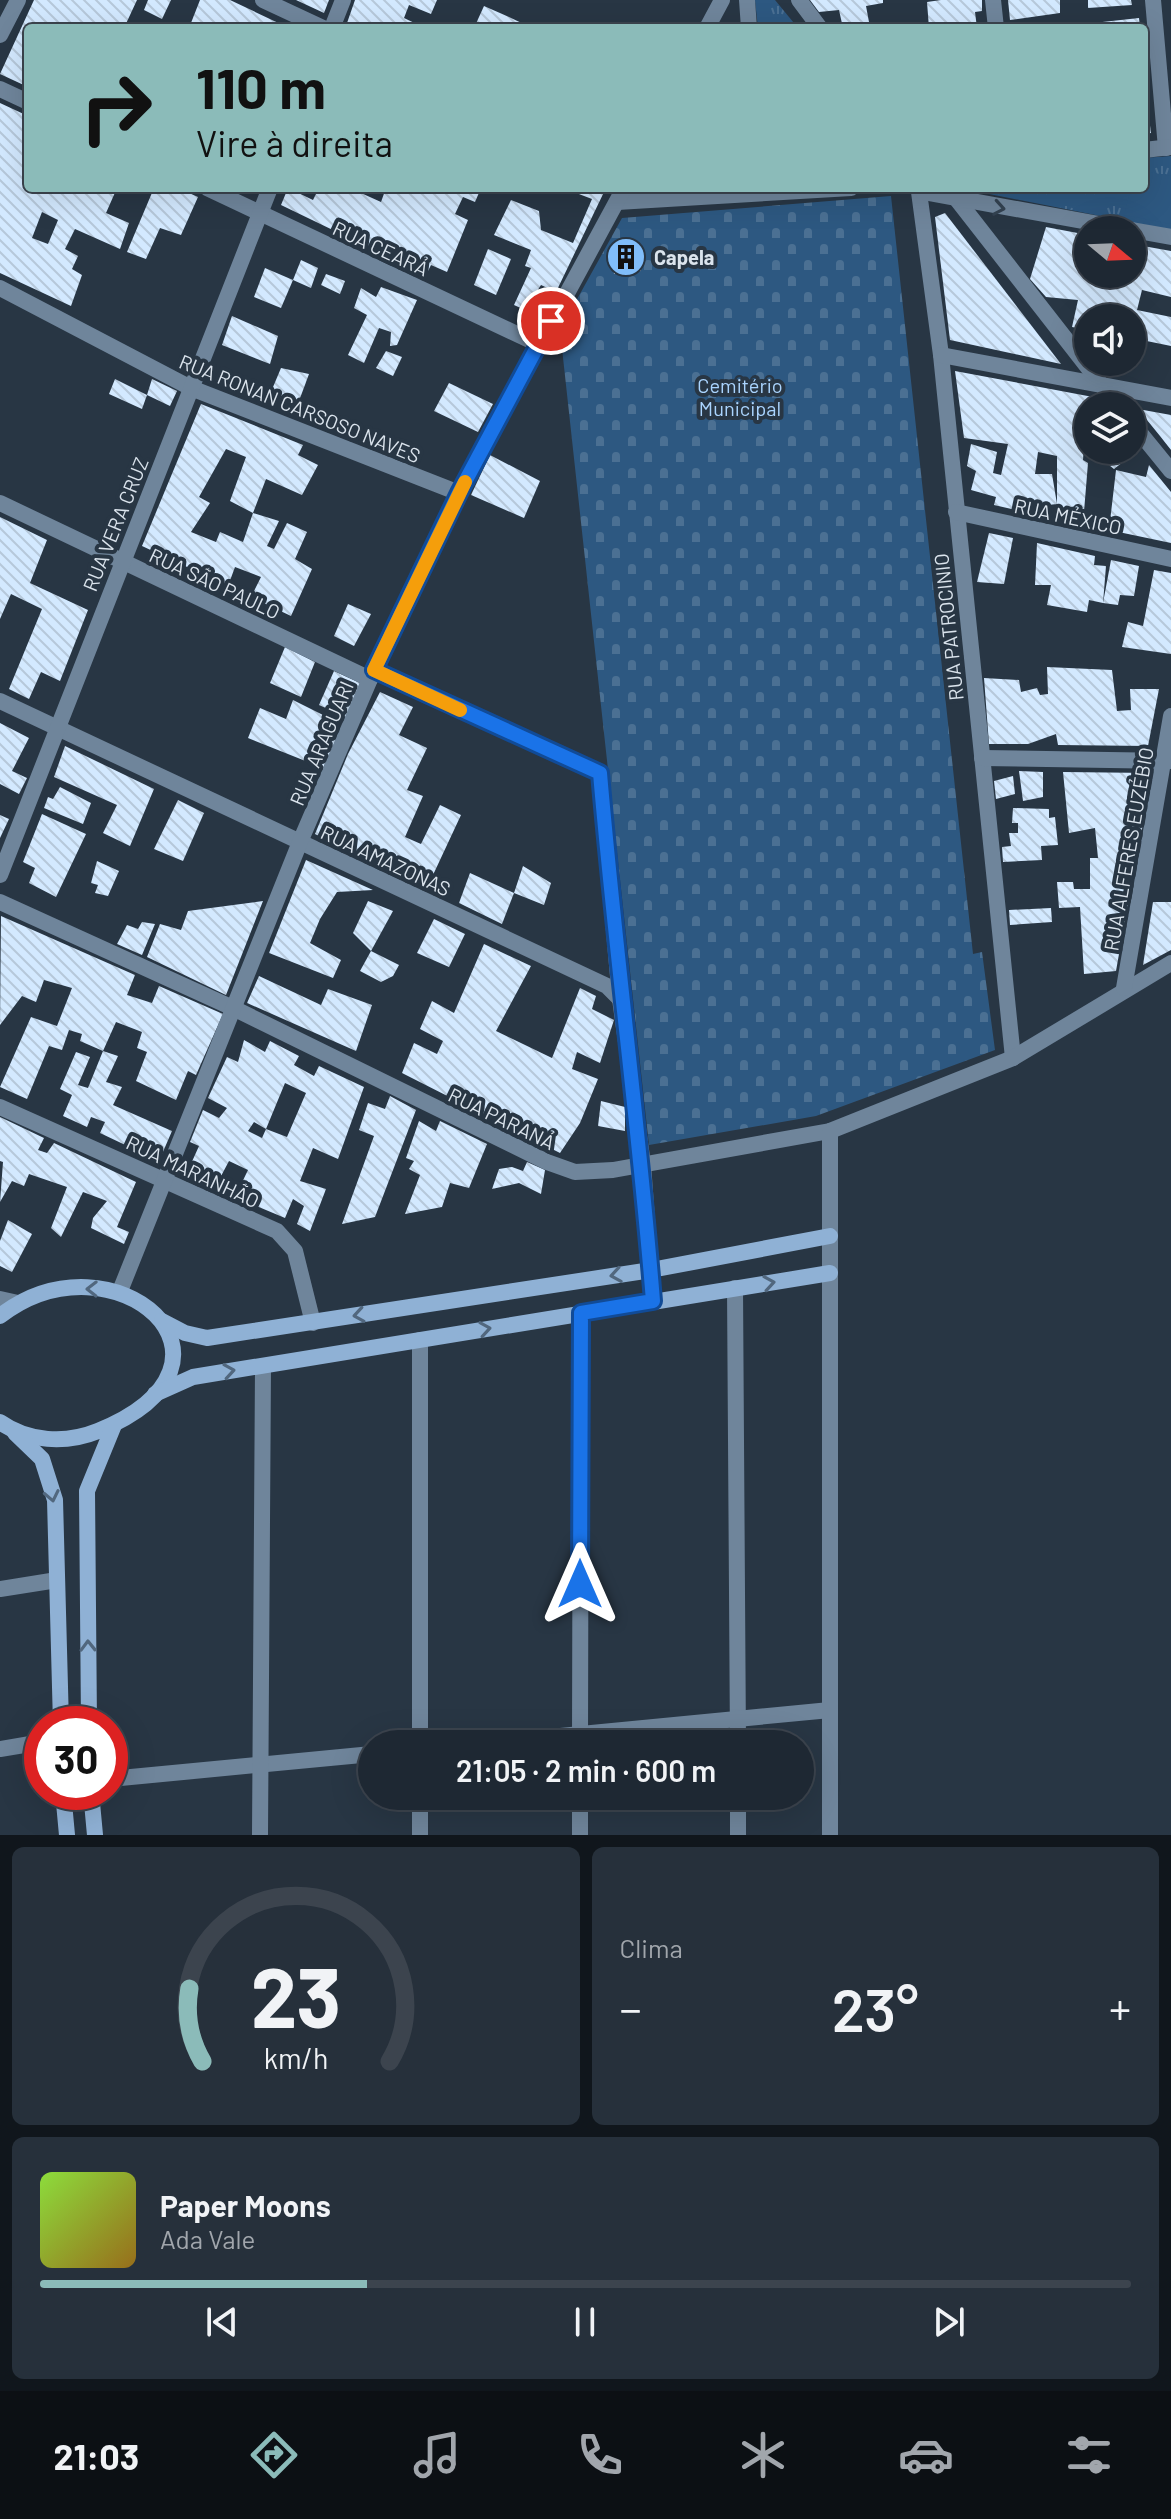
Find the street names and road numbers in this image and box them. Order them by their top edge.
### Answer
street label: RUA CEARÁ [329,215,433,281]
street label: RUA RONAN CARSOSO NAVES [176,349,424,467]
street label: RUA VERA CRUZ [77,454,153,594]
street label: RUA MÉXICO [1012,493,1124,539]
street label: RUA SÃO PAULO [146,542,284,624]
street label: RUA PATROCINIO [928,552,968,702]
street label: RUA ARAGUARI [284,677,358,809]
street label: RUA ALFERES EUZÉBIO [1098,745,1158,953]
street label: RUA AMAZONAS [317,819,455,901]
street label: RUA PARANÁ [445,1082,559,1154]
street label: RUA MARANHÃO [123,1130,263,1212]

